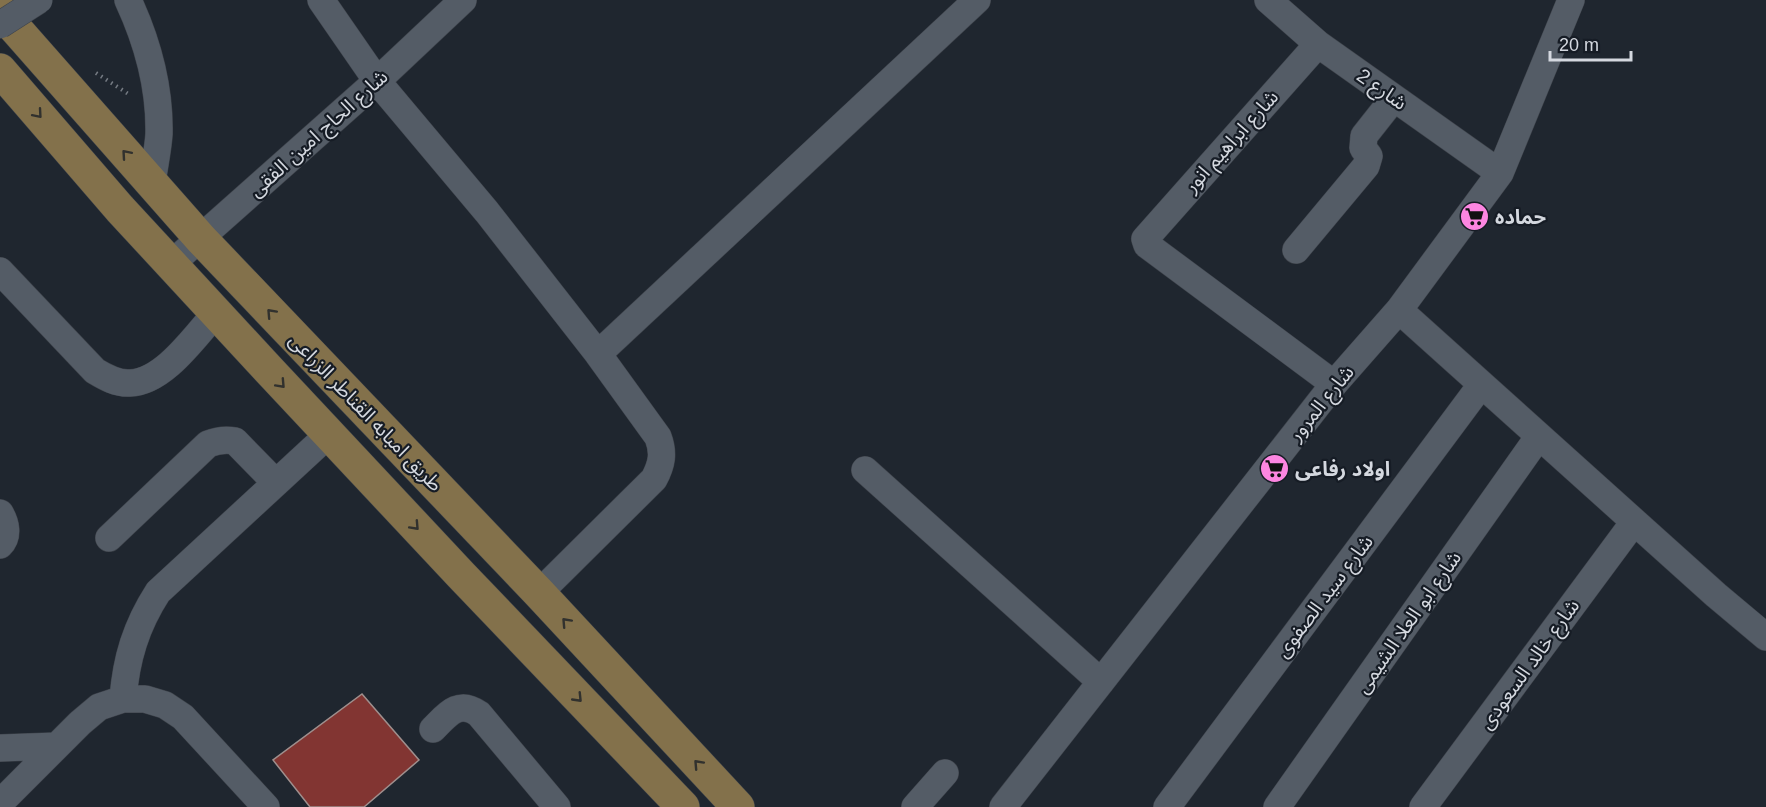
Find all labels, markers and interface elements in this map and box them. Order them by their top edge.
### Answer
scale bar [1550,24,1631,62]
text: 20 m [1559,35,1599,55]
street label: شارع 2 [1351,64,1411,117]
street label: شارع الحاج امين الفقى [244,65,394,204]
street label: شارع ابراهيم انور [1179,86,1285,200]
one-way arrow [31,107,42,118]
one-way arrow [122,150,133,161]
supermarket icon: حماده [1458,201,1490,233]
place label: حماده [1495,206,1547,228]
one-way arrow [268,310,279,321]
street label: طريق امبابه القناطر الزراعى [283,328,447,497]
street label: شارع المرور [1283,361,1361,448]
one-way arrow [274,377,285,387]
supermarket icon: اولاد رفاعى [1258,453,1290,485]
place label: اولاد رفاعى [1295,458,1390,481]
one-way arrow [407,519,418,530]
street label: شارع سيد الصفوى [1271,531,1380,664]
street label: شارع ابو العلا الشيمى [1351,547,1469,700]
street label: شارع خالد السعودى [1475,595,1587,736]
one-way arrow [562,618,573,629]
one-way arrow [571,691,582,701]
one-way arrow [695,761,706,772]

